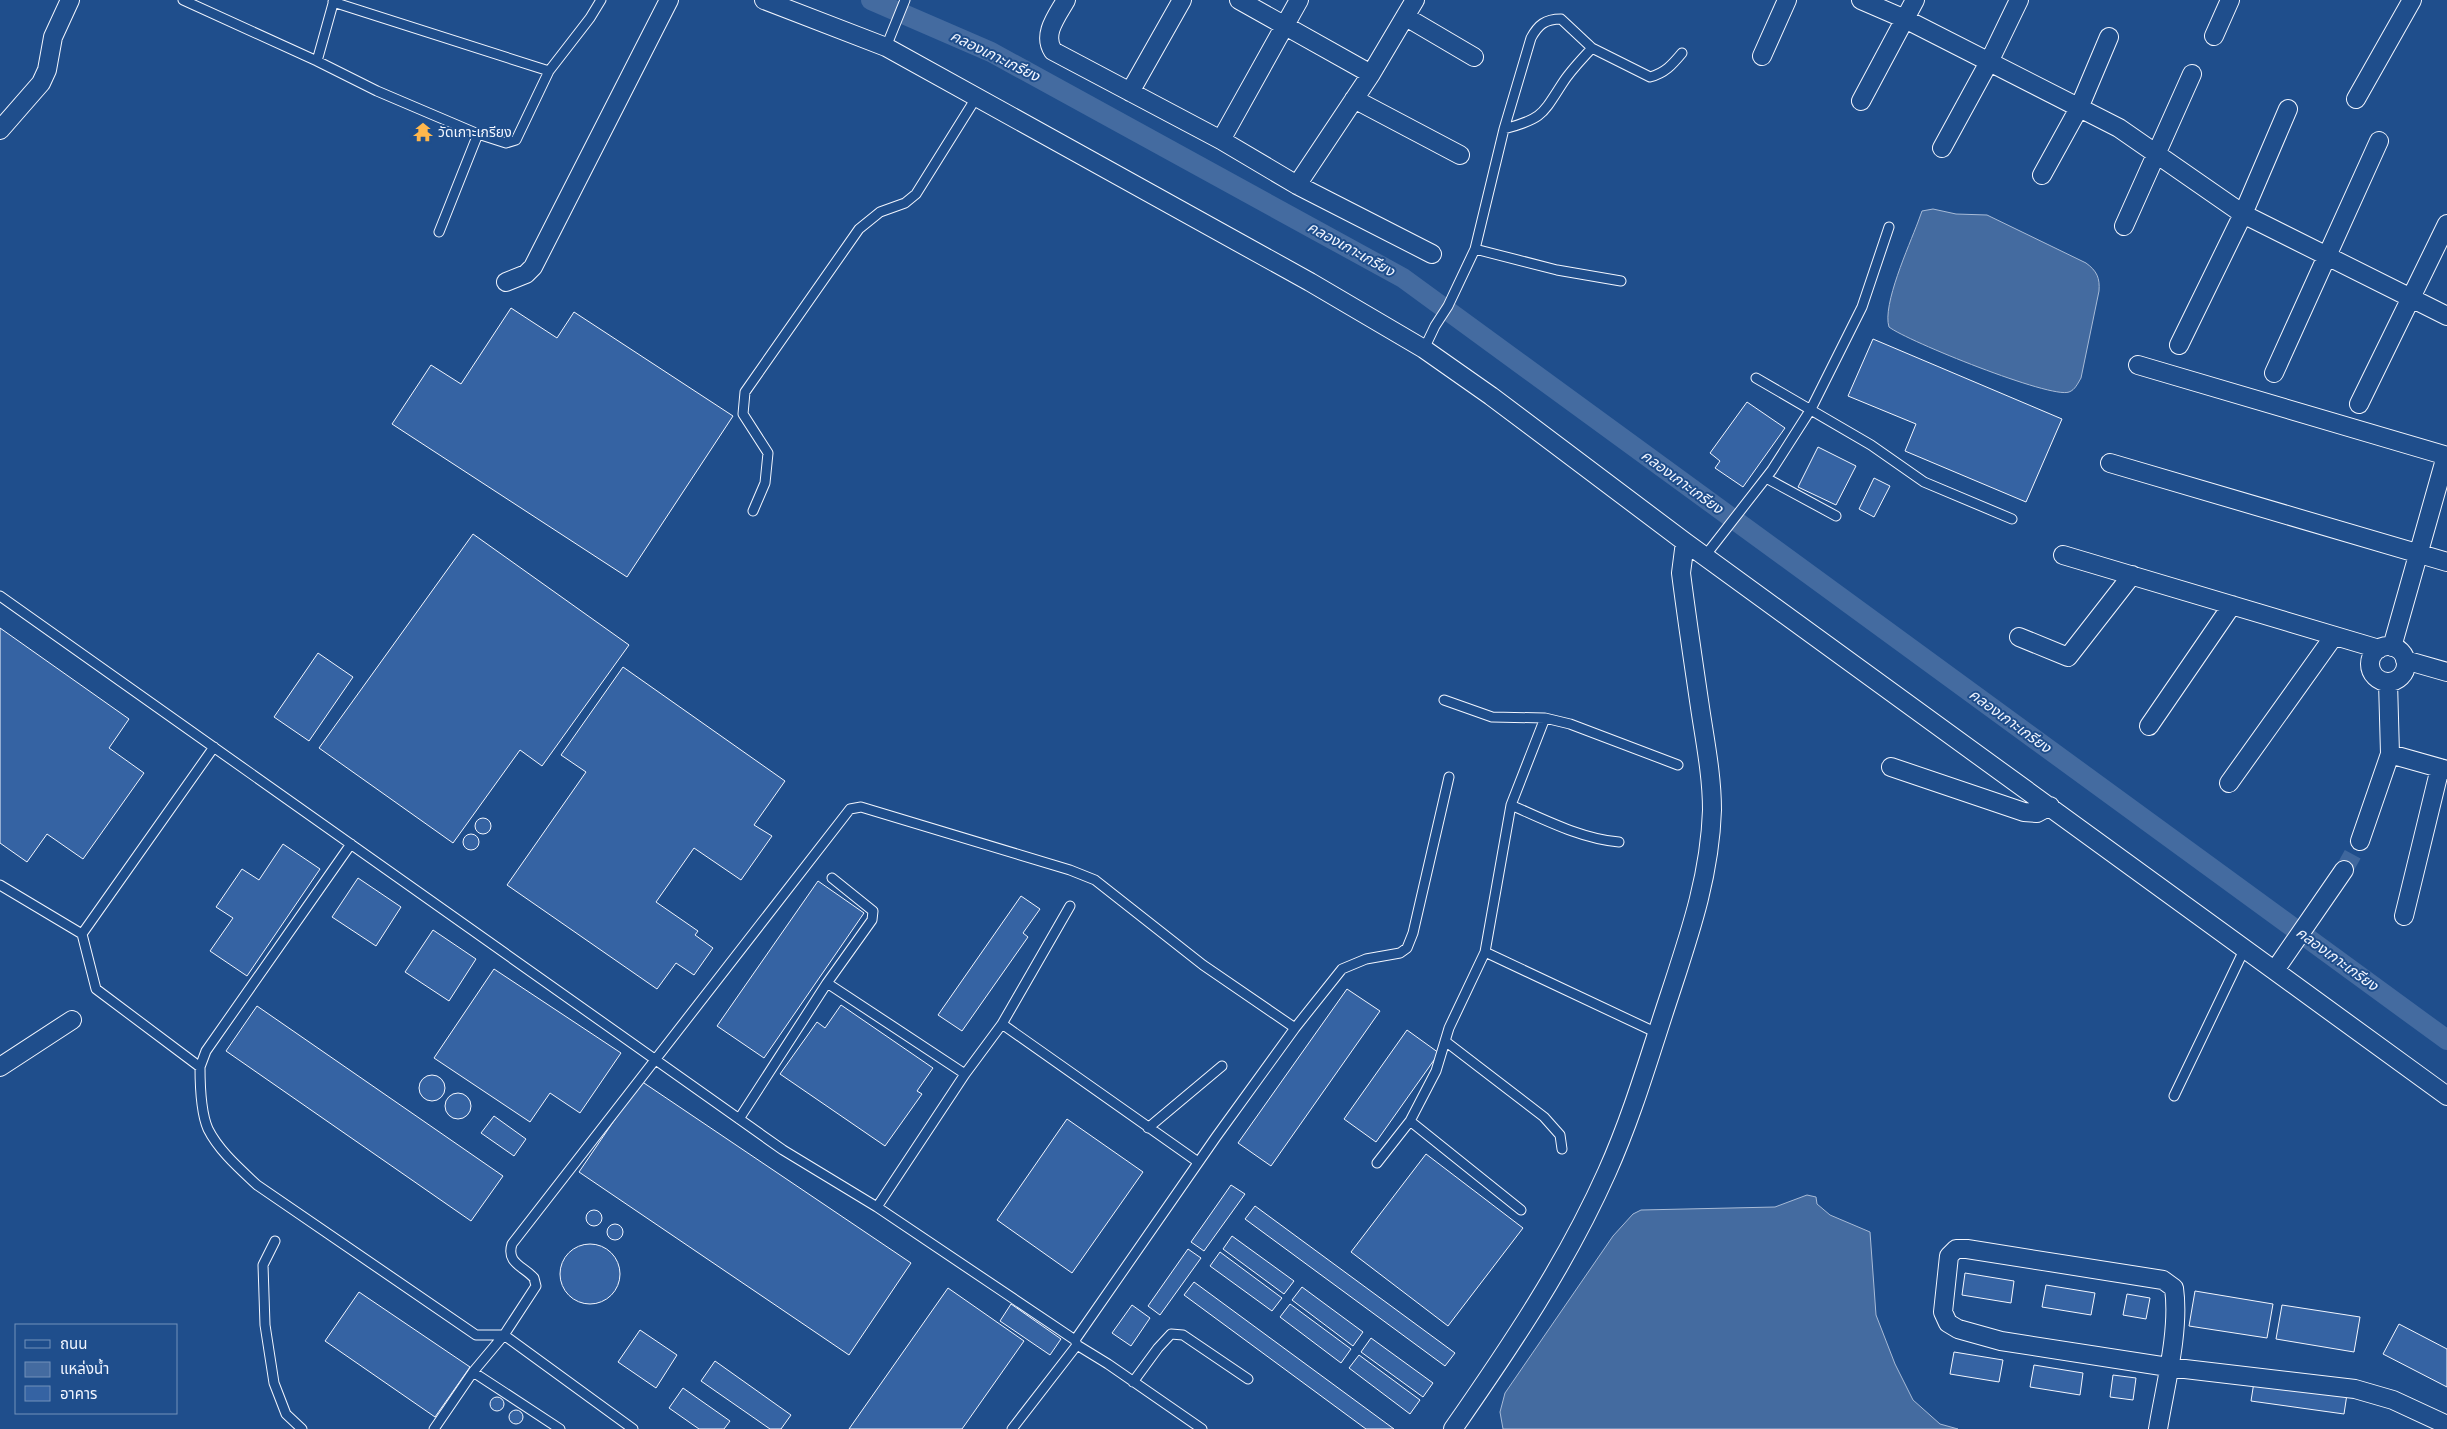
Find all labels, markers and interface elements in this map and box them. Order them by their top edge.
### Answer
water label: คลองเกาะเกรียง [948,27,1043,86]
temple icon: วัดเกาะเกรียง [412,121,434,143]
place label: วัดเกาะเกรียง [438,124,512,140]
water label: คลองเกาะเกรียง [1304,218,1398,281]
water label: คลองเกาะเกรียง [1638,446,1727,518]
water label: คลองเกาะเกรียง [1966,685,2055,757]
water label: คลองเกาะเกรียง [2293,923,2382,995]
legend [15,1324,178,1414]
text: ถนน [60,1335,87,1353]
text: แหล่งน้ำ [60,1358,109,1378]
text: อาคาร [60,1385,97,1403]

